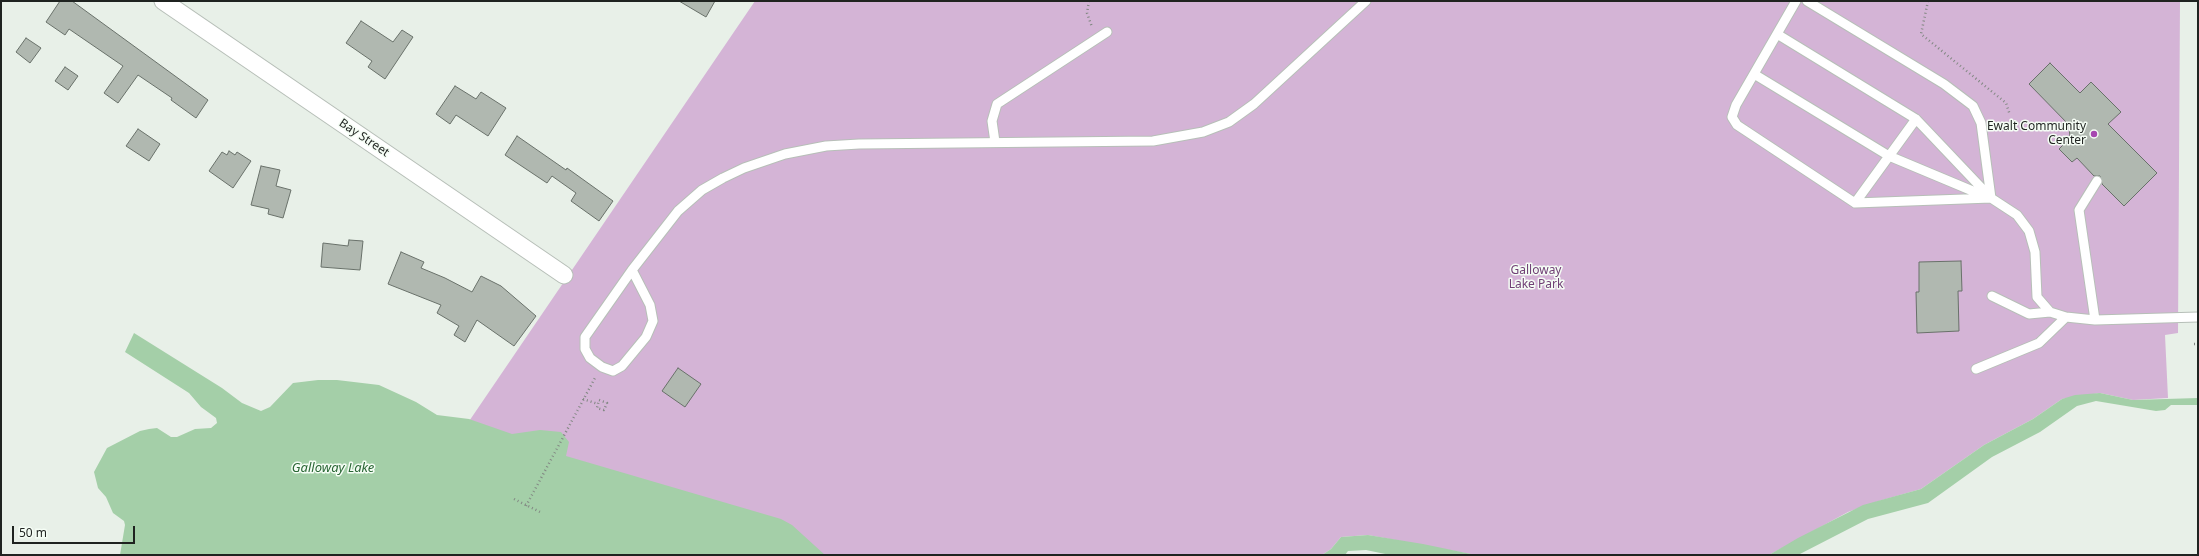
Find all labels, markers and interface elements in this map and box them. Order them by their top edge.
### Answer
street label: Bay Street [336,116,392,160]
place label: Ewalt Community Center [1987,120,2086,148]
marker: Ewalt Community Center [2089,129,2099,139]
park label: Galloway Lake Park [1509,264,1563,292]
water label: Galloway Lake [292,460,374,476]
scale bar [14,518,137,544]
text: 50 m [19,524,47,541]

